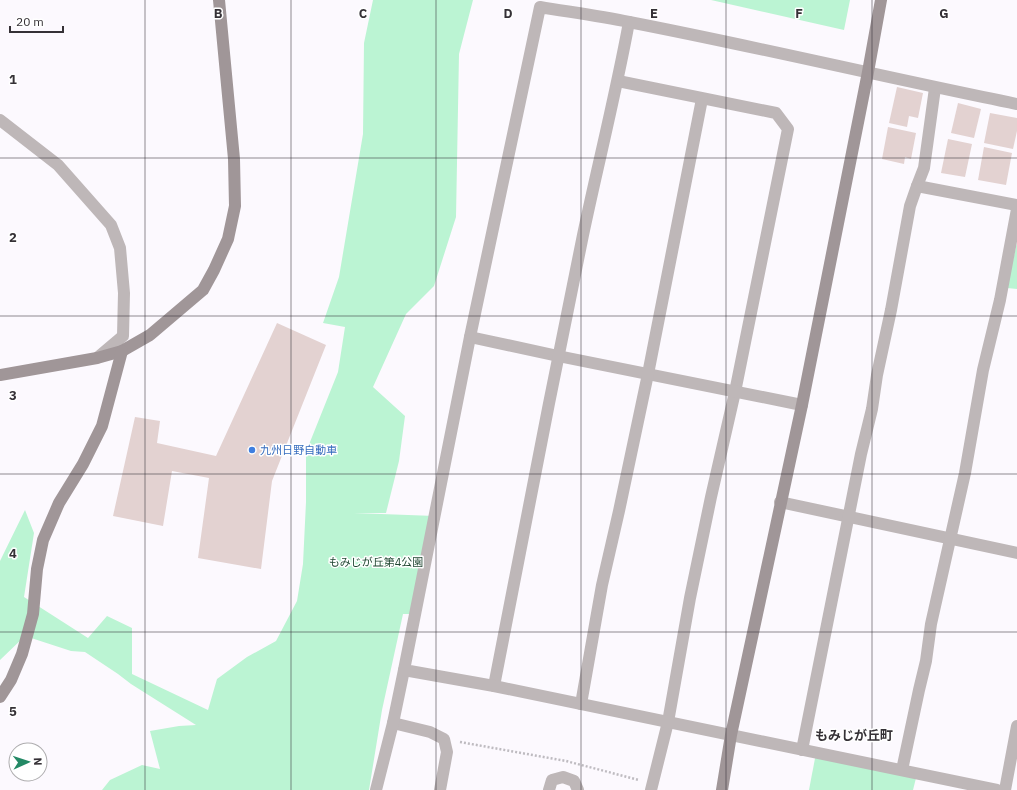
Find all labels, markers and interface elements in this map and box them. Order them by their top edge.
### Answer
text: B [214,5,223,22]
text: C [359,5,368,22]
text: D [503,5,513,22]
text: E [650,5,658,22]
text: F [795,5,803,22]
text: G [939,5,949,22]
scale bar [10,8,63,34]
text: 20 m [16,14,44,29]
text: 1 [9,71,17,88]
text: 2 [9,229,17,246]
text: 3 [9,387,17,404]
place label: 九州日野自動車 [260,443,337,457]
marker: 九州日野自動車 [247,445,257,455]
text: 4 [9,545,17,562]
park label: もみじが丘第4公園 [329,555,423,569]
text: 5 [9,703,17,720]
district label: もみじが丘町 [815,727,893,744]
north arrow [8,742,48,782]
text: N [31,757,45,766]

